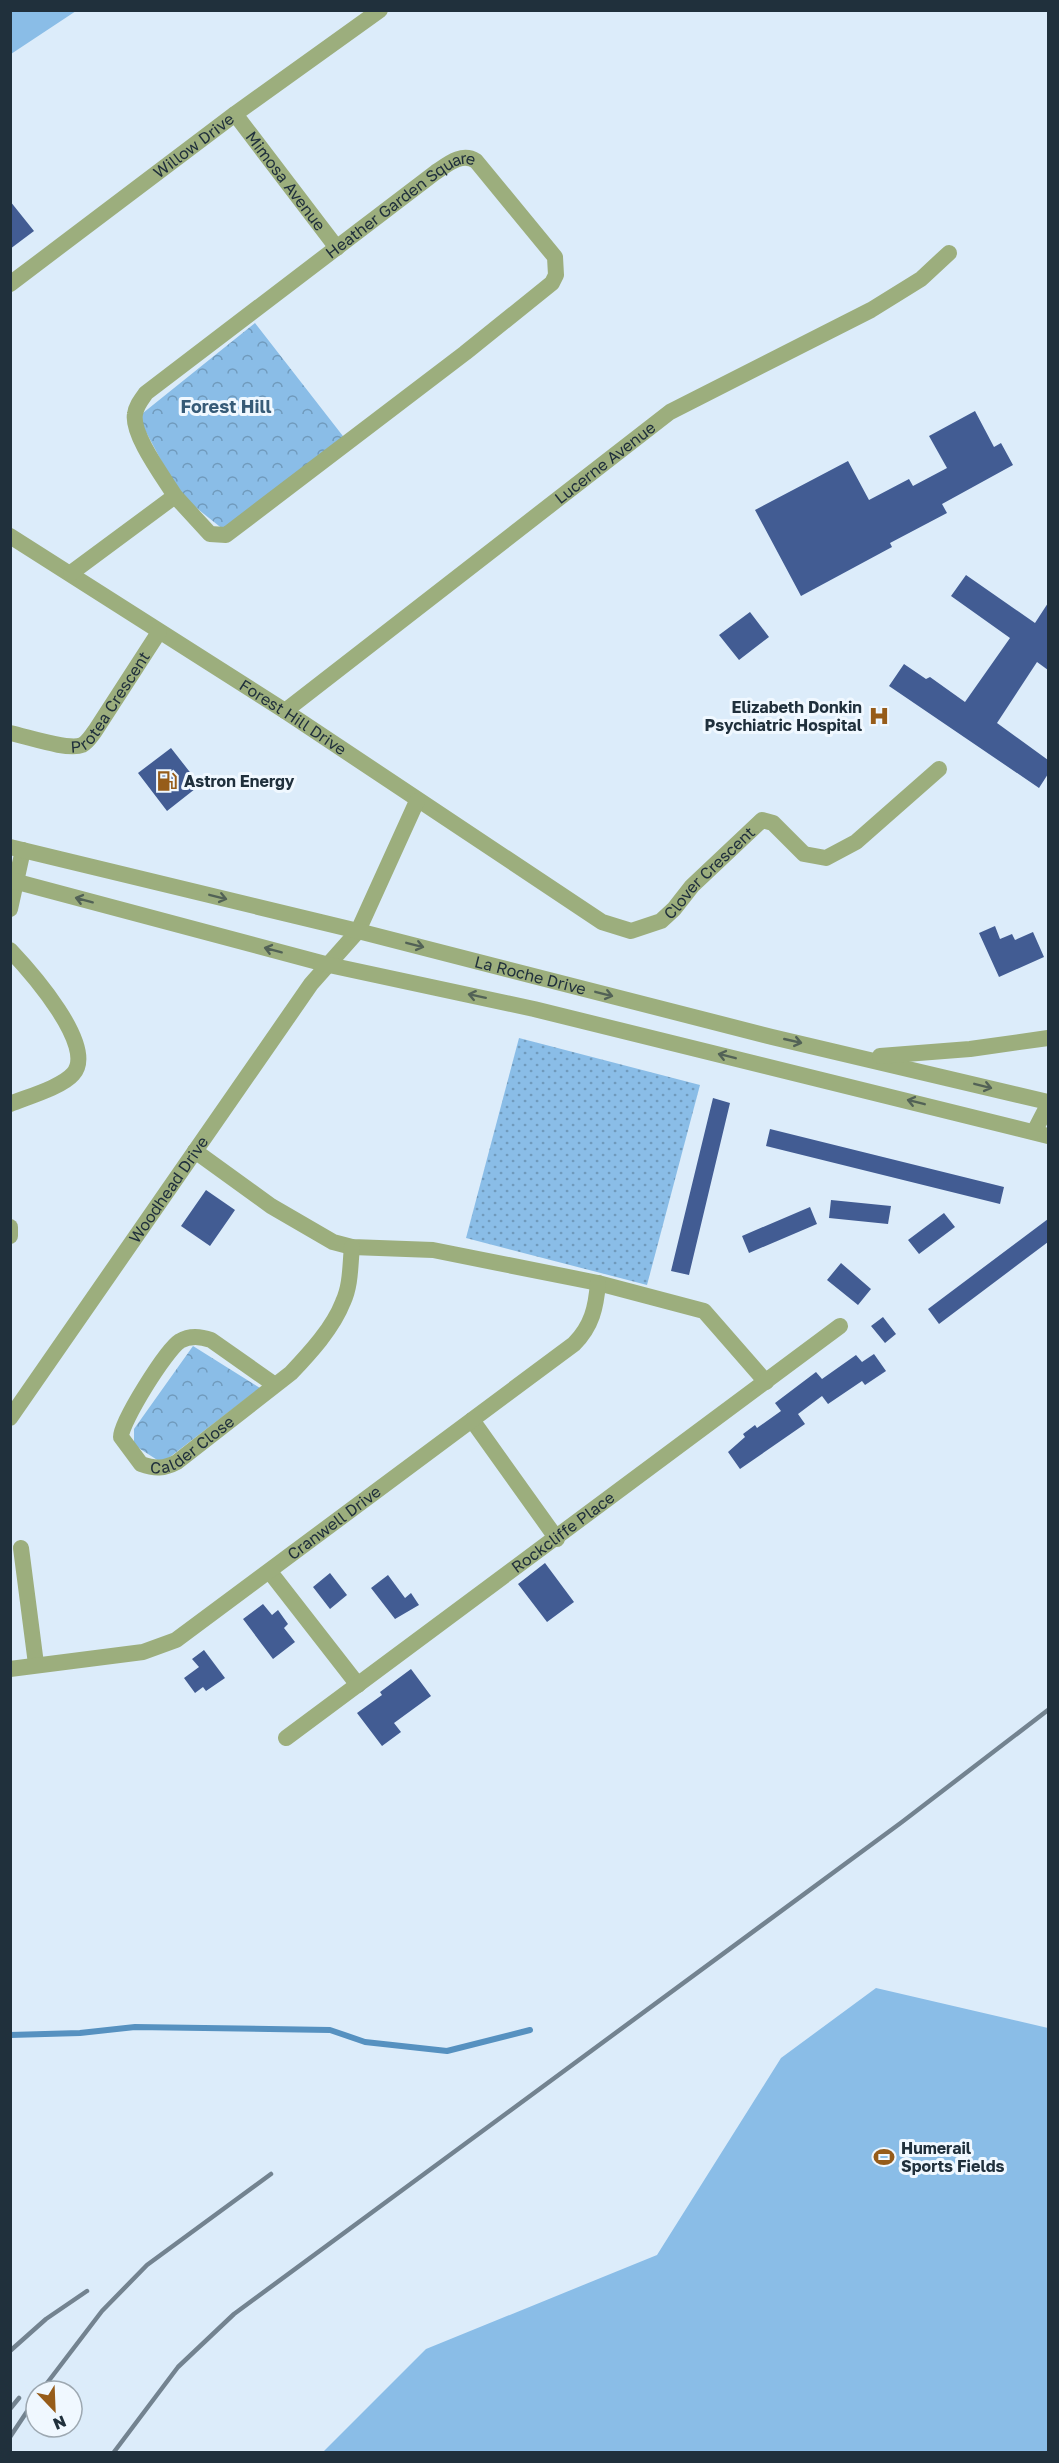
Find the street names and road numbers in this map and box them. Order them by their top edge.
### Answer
street label: Willow Drive [149,108,238,182]
street label: Mimosa Avenue [242,127,330,235]
street label: Heather Garden Square [321,148,478,263]
street label: Lucerne Avenue [550,417,659,508]
street label: Protea Crescent [70,648,154,757]
street label: Forest Hill Drive [236,675,350,759]
street label: Clover Crescent [659,822,759,923]
street label: La Roche Drive [473,951,588,999]
street label: Woodhead Drive [124,1132,212,1247]
street label: Calder Close [149,1411,238,1478]
street label: Cranwell Drive [283,1481,385,1564]
street label: Rockcliffe Place [507,1487,618,1577]

